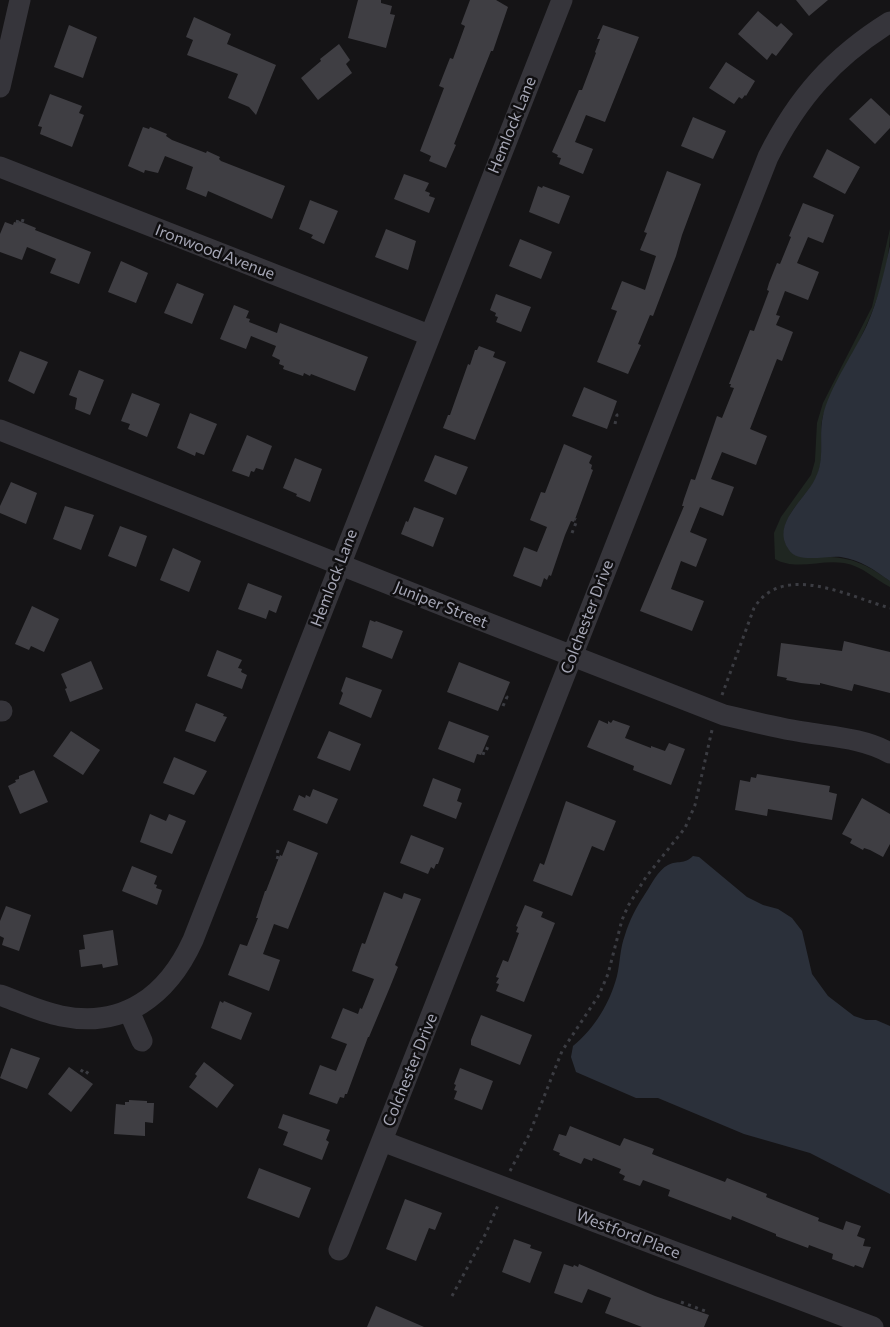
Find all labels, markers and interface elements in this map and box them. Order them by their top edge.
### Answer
street label: Hemlock Lane [484,74,540,176]
street label: Ironwood Avenue [153,220,277,284]
street label: Hemlock Lane [307,527,361,629]
street label: Colchester Drive [556,557,618,677]
street label: Juniper Street [391,577,491,633]
street label: Colchester Drive [379,1011,441,1129]
street label: Westford Place [573,1205,683,1263]

